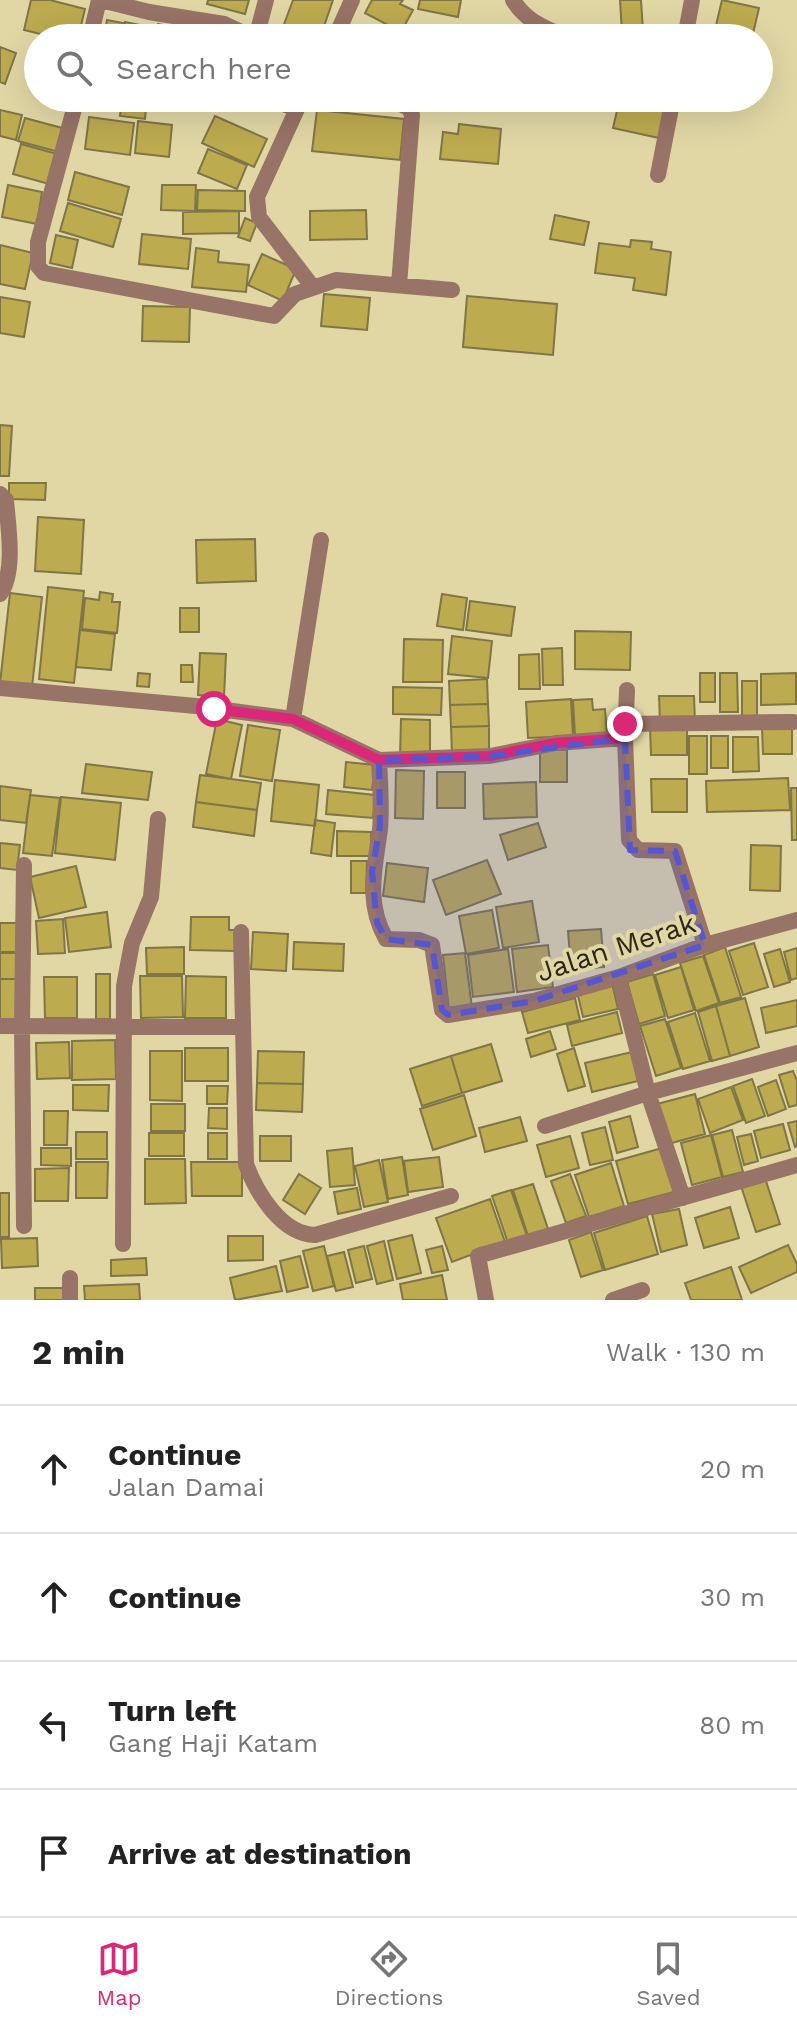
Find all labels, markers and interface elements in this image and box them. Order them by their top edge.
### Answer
search box [24,24,773,112]
icon: search [52,46,96,90]
text: Search here [116,51,292,86]
route start [196,691,232,727]
route end [607,706,643,742]
street label: Jalan Merak [533,906,700,989]
text: 2 min [32,1332,125,1372]
text: Walk · 130 m [606,1337,765,1367]
text: Continue [108,1437,241,1472]
icon: ahead [32,1447,76,1491]
text: 20 m [700,1454,765,1484]
text: Jalan Damai [108,1472,264,1502]
icon: ahead [32,1575,76,1619]
text: Continue [108,1580,241,1615]
text: 30 m [700,1582,765,1612]
text: Turn left [108,1693,236,1728]
icon: left [32,1703,76,1747]
text: 80 m [699,1710,765,1740]
text: Gang Haji Katam [108,1728,318,1758]
icon: arrive [32,1831,76,1875]
text: Arrive at destination [108,1836,412,1871]
tab: Map [97,1937,141,2010]
tab: Directions [335,1937,443,2010]
tab: Saved [637,1937,700,2010]

